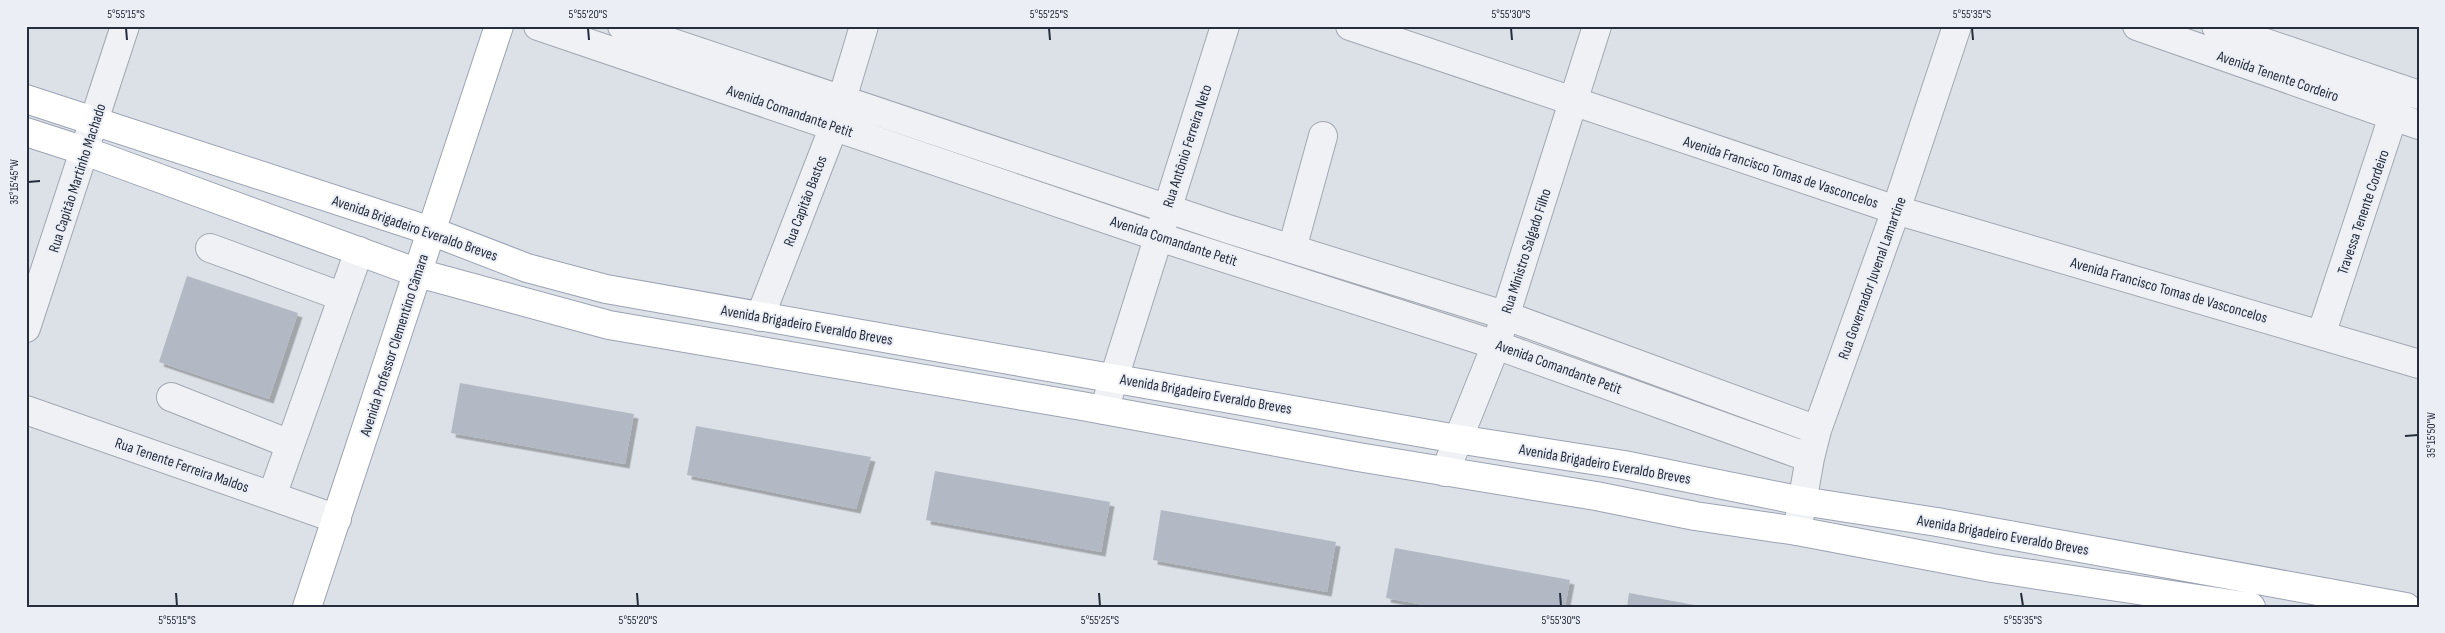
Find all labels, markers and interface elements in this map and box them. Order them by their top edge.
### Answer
text: 5°55'15"S [107,7,145,22]
text: 5°55'20"S [569,7,607,22]
text: 5°55'25"S [1030,7,1068,22]
text: 5°55'30"S [1492,7,1530,22]
text: 5°55'35"S [1953,7,1991,22]
street label: Avenida Tenente Cordeiro [2214,46,2341,106]
street label: Avenida Comandante Petit [723,81,856,142]
street label: Rua Antônio Ferreira Neto [1159,82,1216,210]
street label: Rua Capitão Martinho Machado [44,101,111,255]
street label: Avenida Francisco Tomas de Vasconcelos [1680,132,1881,213]
street label: Travessa Tenente Cordeiro [2333,147,2394,277]
street label: Rua Capitão Bastos [779,153,832,249]
text: 35°15'45"W [7,159,22,205]
street label: Rua Ministro Salgado Filho [1497,186,1556,316]
street label: Avenida Brigadeiro Everaldo Breves [329,191,500,266]
street label: Rua Governador Juvenal Lamartine [1834,194,1911,362]
street label: Avenida Comandante Petit [1107,212,1240,271]
street label: Avenida Professor Clementino Câmara [356,251,433,440]
street label: Avenida Francisco Tomas de Vasconcelos [2067,253,2269,328]
street label: Avenida Brigadeiro Everaldo Breves [719,301,894,350]
street label: Avenida Comandante Petit [1492,336,1625,399]
street label: Avenida Brigadeiro Everaldo Breves [1118,370,1293,419]
text: 35°15'50"W [2424,412,2439,458]
street label: Rua Tenente Ferreira Maldos [112,434,251,497]
street label: Avenida Brigadeiro Everaldo Breves [1517,440,1692,489]
street label: Avenida Brigadeiro Everaldo Breves [1915,511,2090,560]
text: 5°55'15"S [158,613,196,628]
text: 5°55'20"S [619,613,657,628]
text: 5°55'25"S [1081,613,1119,628]
text: 5°55'30"S [1542,613,1580,628]
text: 5°55'35"S [2004,613,2042,628]

